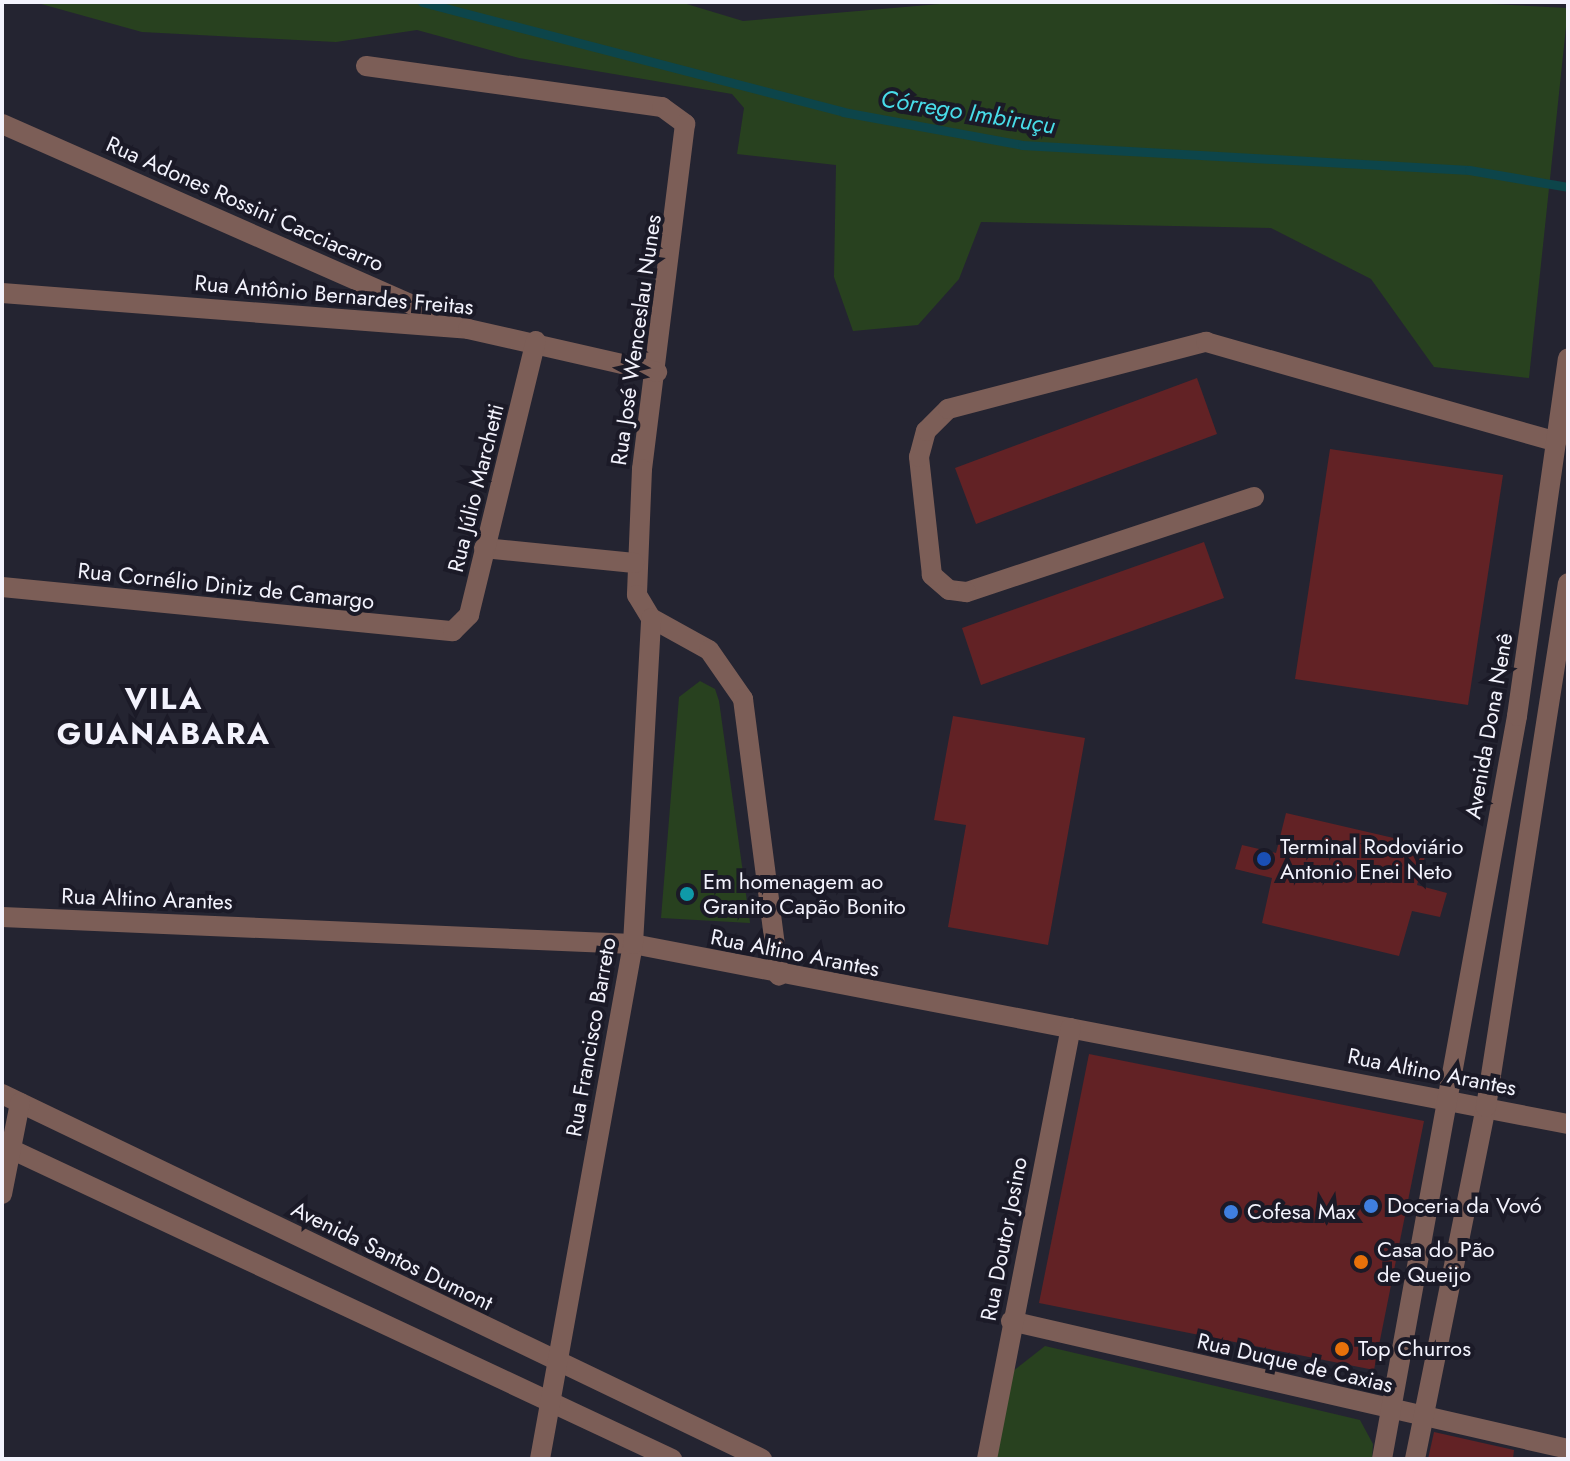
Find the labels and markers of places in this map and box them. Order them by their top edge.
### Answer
place label: Terminal Rodoviário Antonio Enei Neto [1280,833,1463,884]
marker: Terminal Rodoviário Antonio Enei Neto [1255,850,1273,868]
place label: Em homenagem ao Granito Capão Bonito [703,868,906,920]
marker: Em homenagem ao Granito Capão Bonito [678,885,696,903]
place label: Doceria da Vovó [1387,1193,1542,1219]
marker: Doceria da Vovó [1362,1197,1380,1215]
place label: Cofesa Max [1247,1199,1355,1225]
marker: Cofesa Max [1222,1203,1240,1221]
place label: Casa do Pão de Queijo [1377,1236,1495,1288]
marker: Casa do Pão de Queijo [1352,1253,1370,1271]
place label: Top Churros [1358,1336,1471,1362]
marker: Top Churros [1333,1340,1351,1358]

